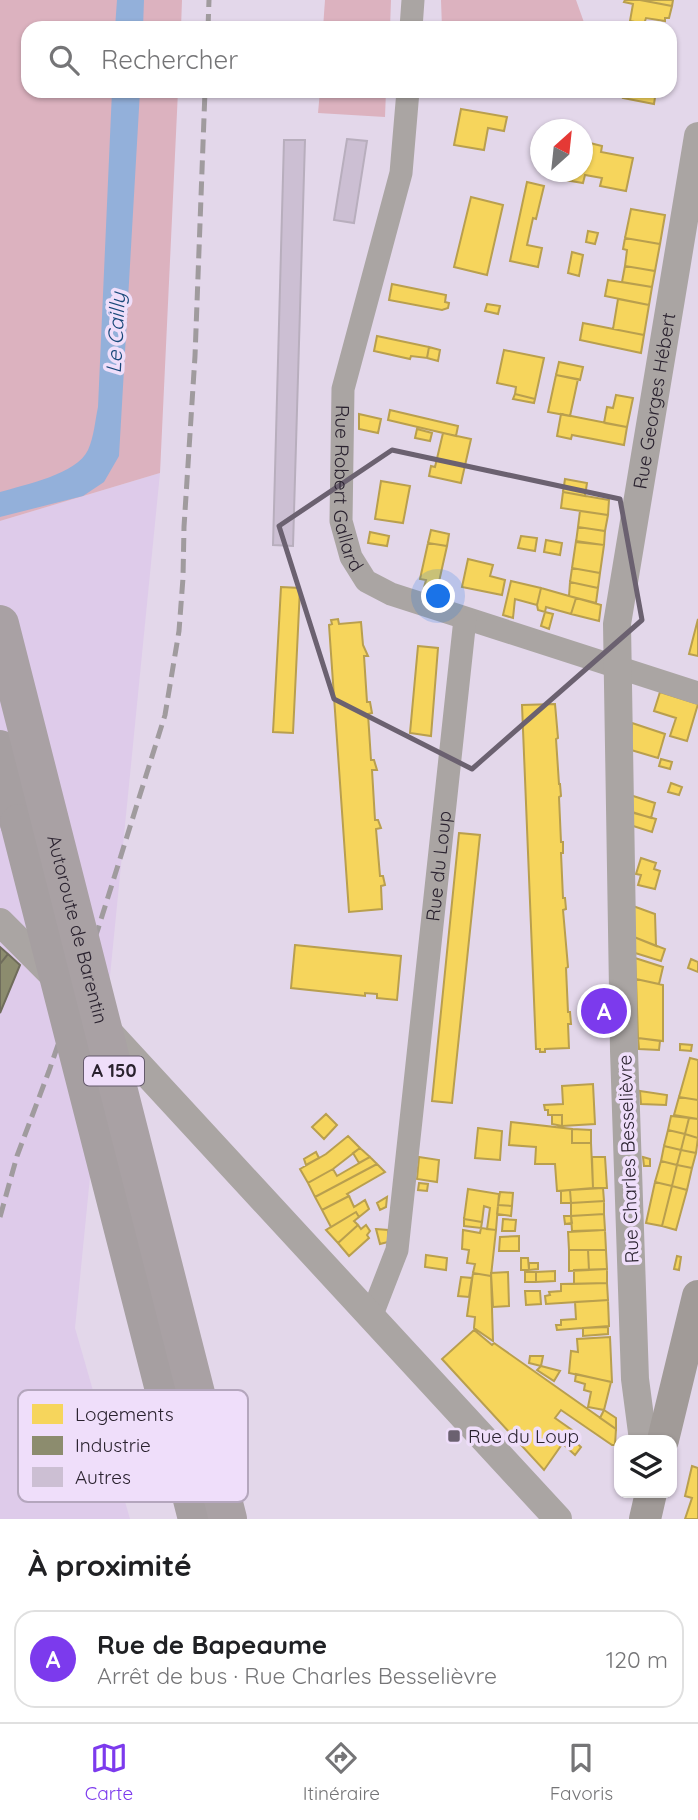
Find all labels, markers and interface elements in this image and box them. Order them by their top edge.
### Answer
search box [21,21,677,98]
icon: search [45,41,83,79]
text: Rechercher [101,43,238,76]
north arrow [530,119,593,182]
water label: Le Cailly [100,291,130,374]
street label: Rue Georges Hébert [628,311,681,491]
street label: Rue Robert Gallard [329,405,369,576]
your location [421,579,455,613]
street label: Rue du Loup [420,810,456,923]
street label: Autoroute de Barentin [42,832,113,1026]
pin: A [581,985,627,1037]
street label: Rue Charles Besselièvre [612,1054,644,1264]
road number: A 150 [84,1056,144,1086]
legend [18,1390,248,1502]
text: Logements [75,1402,174,1426]
place label: Rue du Loup [468,1424,579,1448]
marker: Rue du Loup [446,1428,462,1444]
text: Industrie [75,1433,151,1457]
map controls [614,1435,677,1498]
button: layers [614,1435,677,1498]
text: Autres [75,1465,131,1489]
text: À proximité [28,1546,192,1584]
text: Rue de Bapeaume [97,1628,327,1661]
text: A [46,1645,60,1674]
text: 120 m [606,1645,668,1674]
text: Arrêt de bus · Rue Charles Besselièvre [97,1661,497,1690]
tab: Carte [85,1739,133,1805]
tab: Itinéraire [303,1739,380,1805]
tab: Favoris [550,1739,613,1805]

